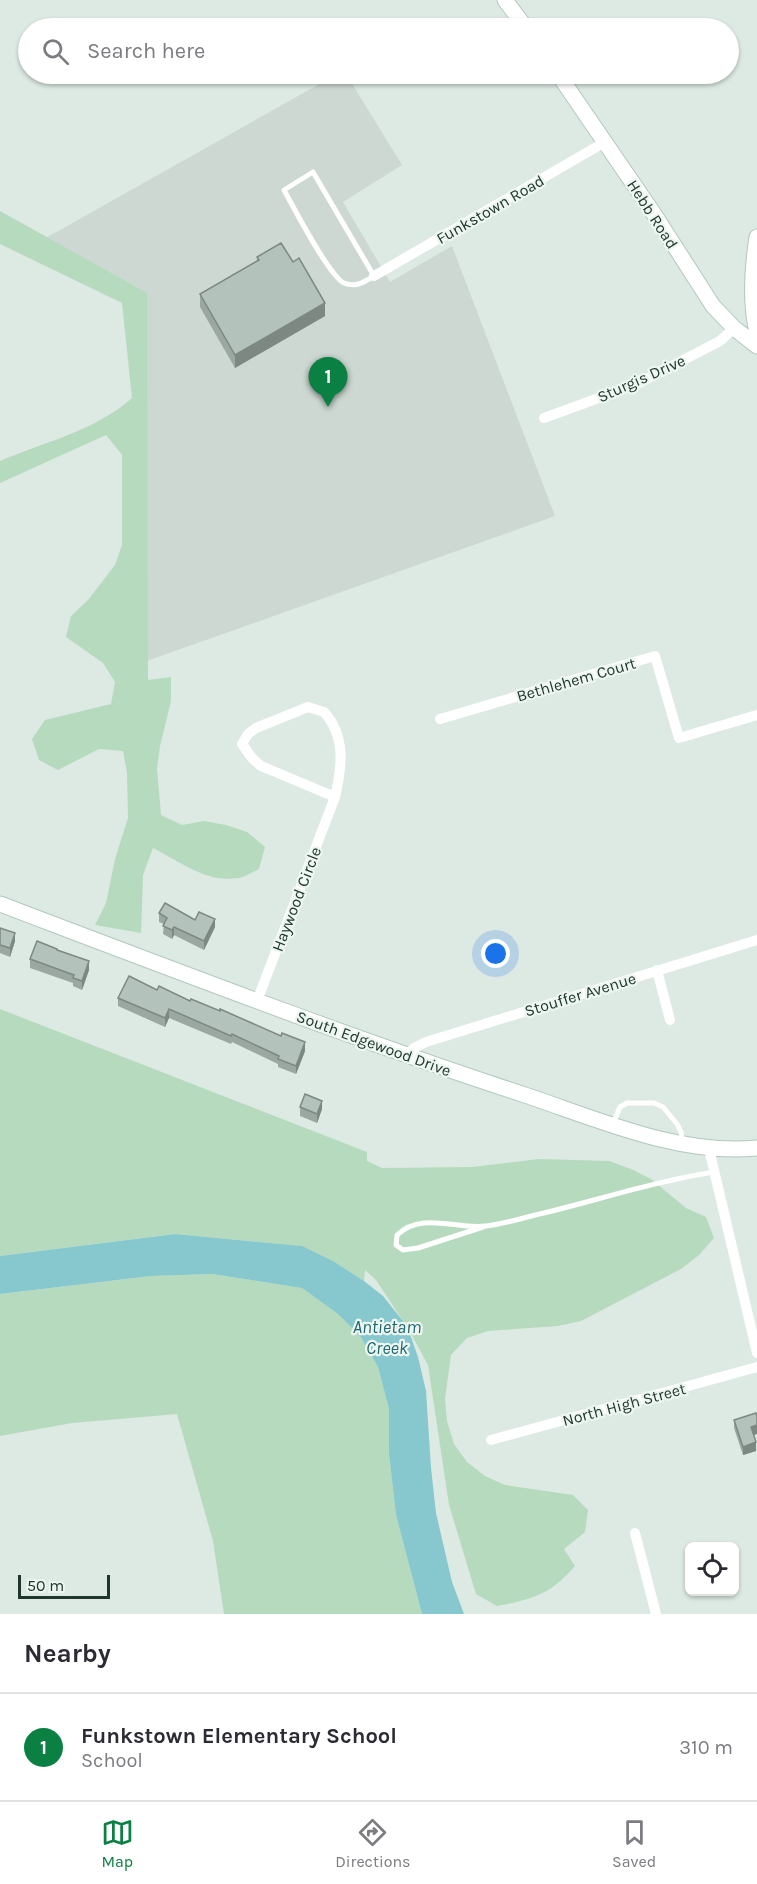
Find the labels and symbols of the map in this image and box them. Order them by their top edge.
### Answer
street label: Funkstown Road [433,171,548,248]
street label: Hebb Road [623,176,682,252]
street label: Sturgis Drive [594,351,688,406]
pin: 1 [308,358,348,407]
street label: Bethlehem Court [514,653,638,706]
street label: Haywood Circle [268,844,325,954]
your location [481,939,510,968]
street label: Stouffer Avenue [522,969,638,1020]
street label: South Edgewood Drive [294,1007,454,1080]
water label: Antietam Creek [353,1316,421,1359]
street label: North High Street [560,1379,688,1430]
scale bar [18,1572,110,1600]

